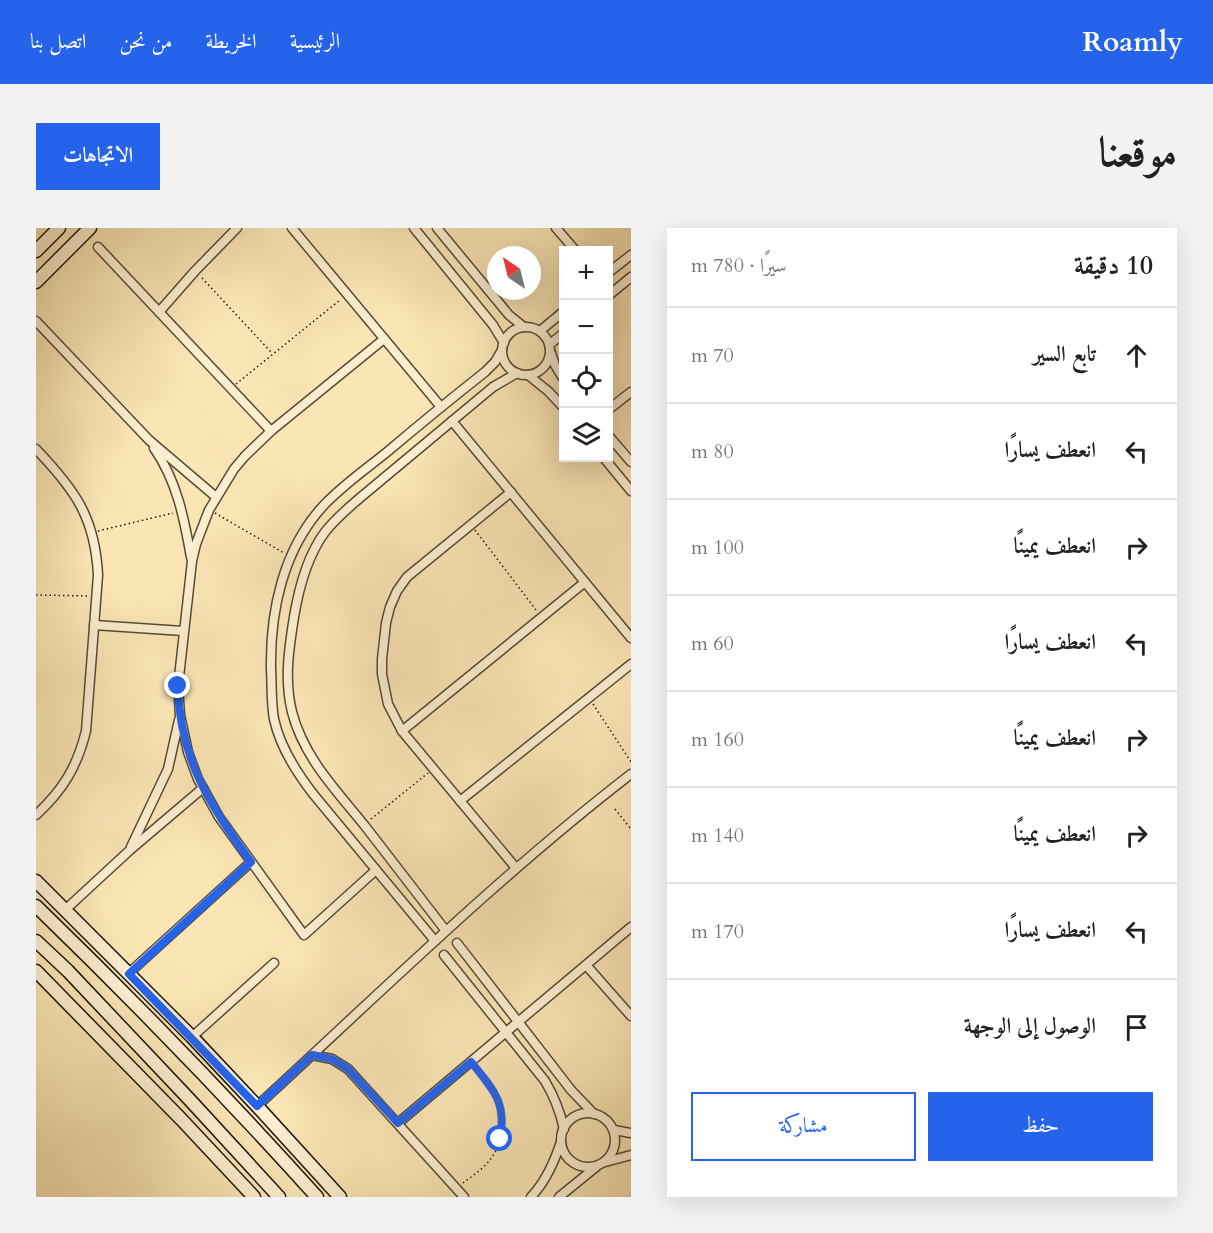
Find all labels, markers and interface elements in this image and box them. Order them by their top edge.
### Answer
text: Roamly [1082,23,1183,61]
text: اتصل بنا [30,27,86,56]
text: من نحن [119,27,173,56]
text: الخريطة [206,27,257,56]
text: الرئيسية [290,27,340,56]
button: الاتجاهات [36,123,160,190]
text: موقعنا [1099,124,1177,181]
north arrow [487,246,541,300]
map controls [559,246,613,462]
button: + [559,246,613,300]
text: 10 دقيقة [1074,248,1153,283]
text: سيرًا · 780 m [691,252,787,279]
button: − [559,300,613,354]
text: تابع السير [1033,339,1096,369]
icon: ahead [1120,339,1153,372]
text: 70 m [691,342,734,369]
button: locate [559,354,613,408]
button: layers [559,408,613,462]
text: انعطف يسارًا [1005,435,1096,465]
icon: left [1120,435,1153,468]
text: 80 m [691,438,734,465]
text: انعطف يمينًا [1013,531,1096,561]
icon: right [1120,531,1153,564]
text: 100 m [691,534,744,561]
text: انعطف يسارًا [1005,627,1096,657]
icon: left [1120,627,1153,660]
text: 60 m [691,630,734,657]
route end [164,672,190,698]
text: انعطف يمينًا [1013,723,1096,753]
icon: right [1120,723,1153,756]
text: 160 m [691,726,744,753]
text: انعطف يمينًا [1013,819,1096,849]
icon: right [1120,819,1153,852]
text: 140 m [691,822,744,849]
text: انعطف يسارًا [1005,915,1096,945]
icon: left [1120,915,1153,948]
text: 170 m [691,918,744,945]
text: الوصول إلى الوجهة [964,1011,1096,1041]
icon: arrive [1120,1011,1153,1044]
button: مشاركة [691,1092,916,1161]
button: حفظ [928,1092,1153,1161]
route start [486,1125,512,1151]

